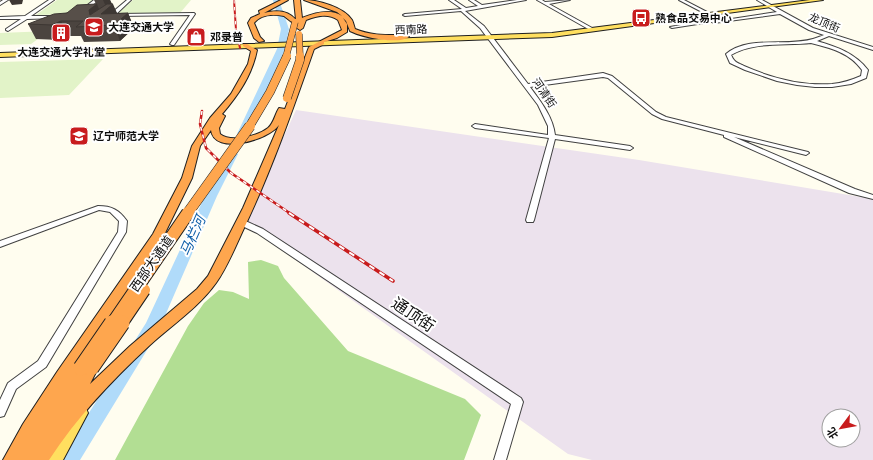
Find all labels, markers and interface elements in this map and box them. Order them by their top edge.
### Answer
bus stop icon: 熟食品交易中心 [630,7,652,29]
street label: 龙顶街 [805,9,843,37]
place label: 熟食品交易中心 [655,10,732,27]
school or university icon: 大连交通大学 [83,16,105,38]
place label: 大连交通大学 [108,19,174,36]
street label: 西南路 [394,21,428,39]
building icon: 大连交通大学礼堂 [50,22,72,44]
shop icon: 邓录普 [185,26,207,48]
place label: 邓录普 [210,29,243,46]
place label: 大连交通大学礼堂 [17,44,105,61]
street label: 河清街 [528,75,560,111]
school or university icon: 辽宁师范大学 [68,125,90,147]
place label: 辽宁师范大学 [93,128,159,145]
water label: 马栏河 [175,210,212,259]
street label: 西部大通道 [125,232,179,296]
street label: 通顶街 [386,292,440,338]
north arrow [821,408,861,448]
text: 北 [823,424,843,442]

